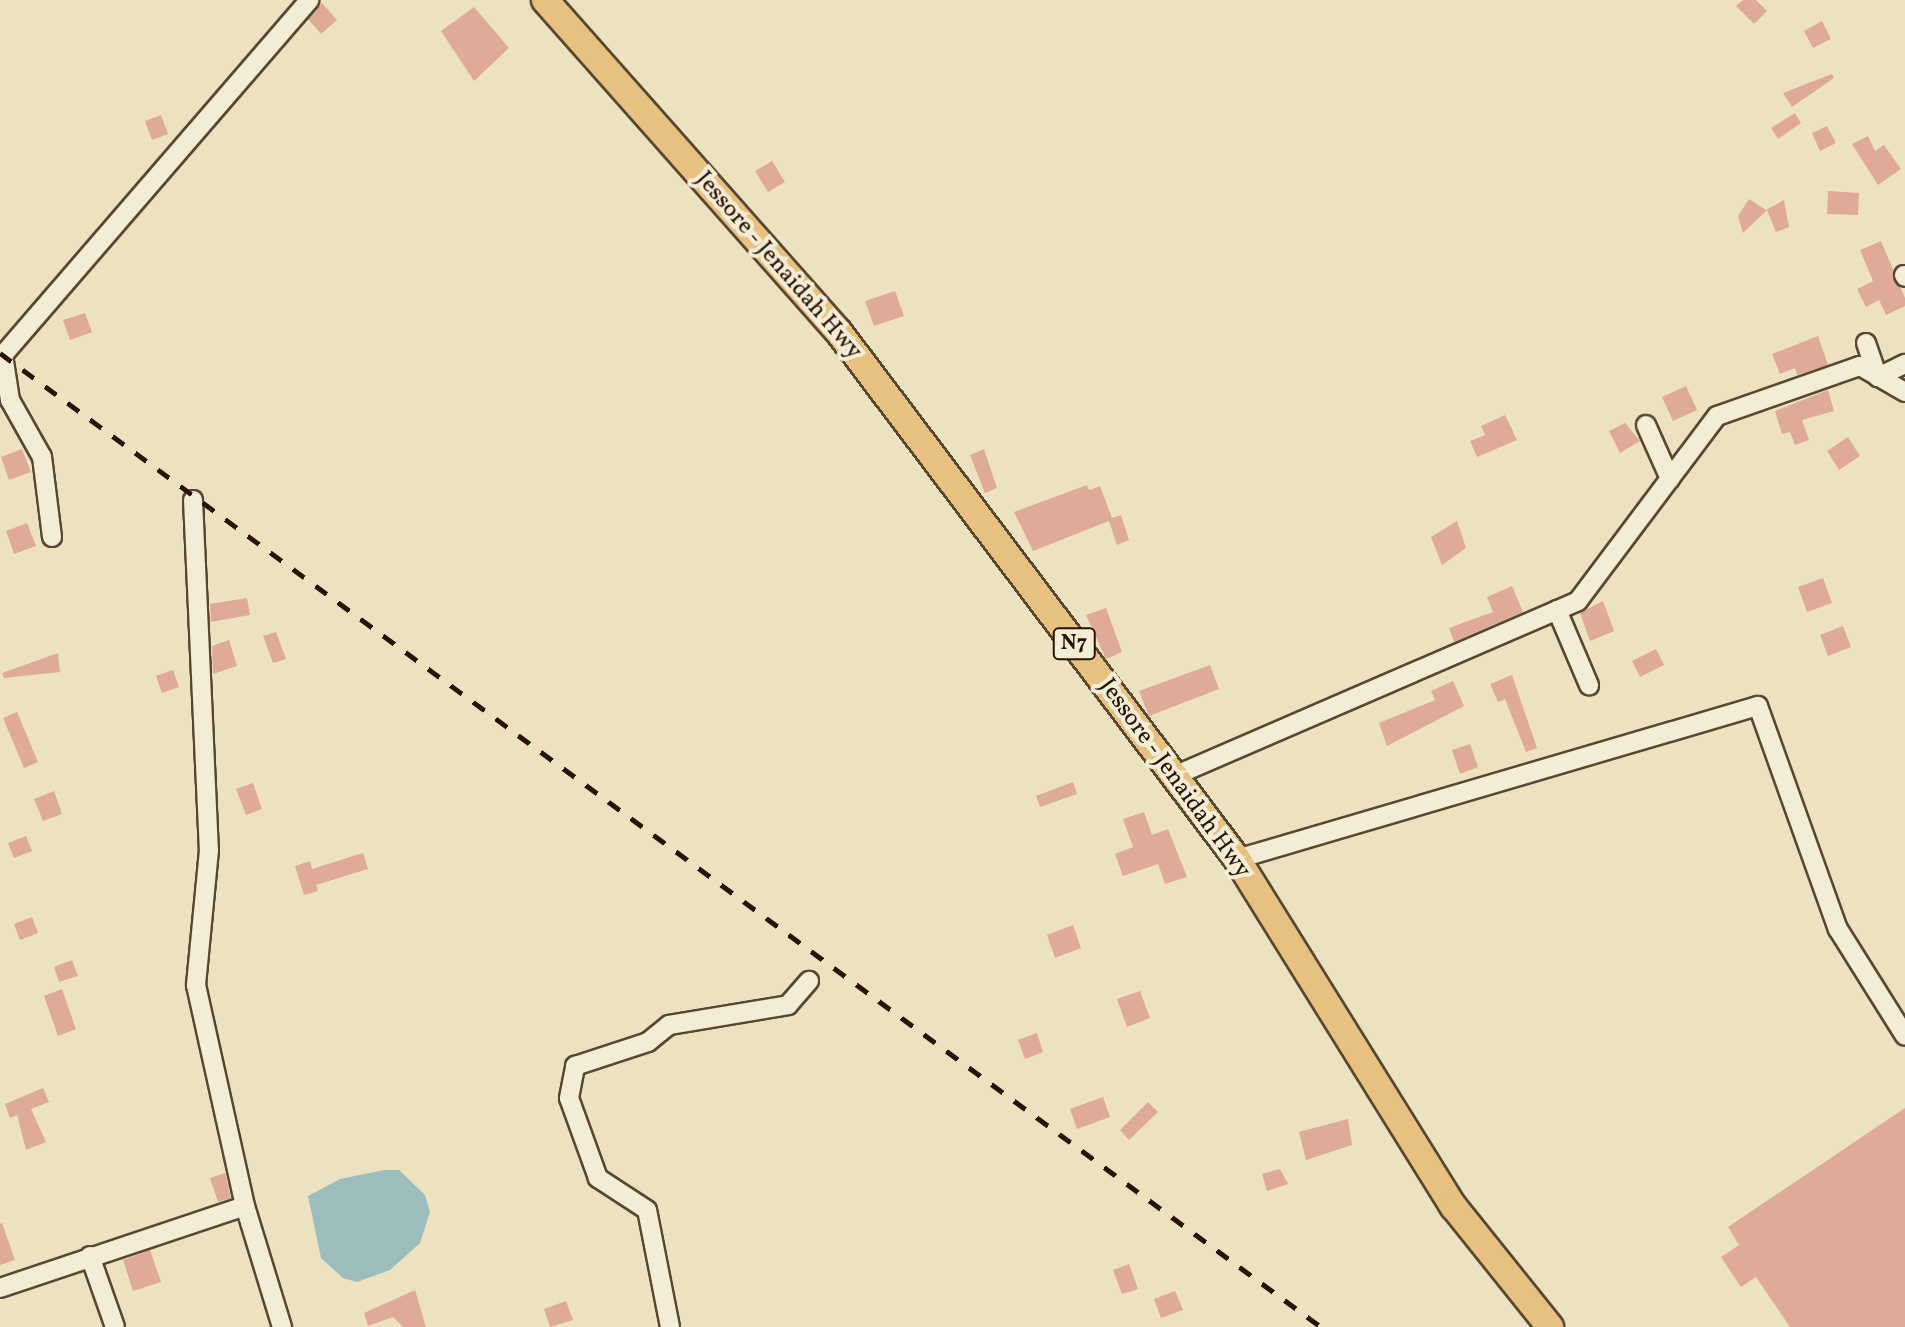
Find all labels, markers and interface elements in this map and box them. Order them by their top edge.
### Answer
street label: Jessore - Jenaidah Hwy [688,166,868,366]
road number: N7 [1052,626,1096,662]
street label: Jessore - Jenaidah Hwy [1092,673,1256,885]

